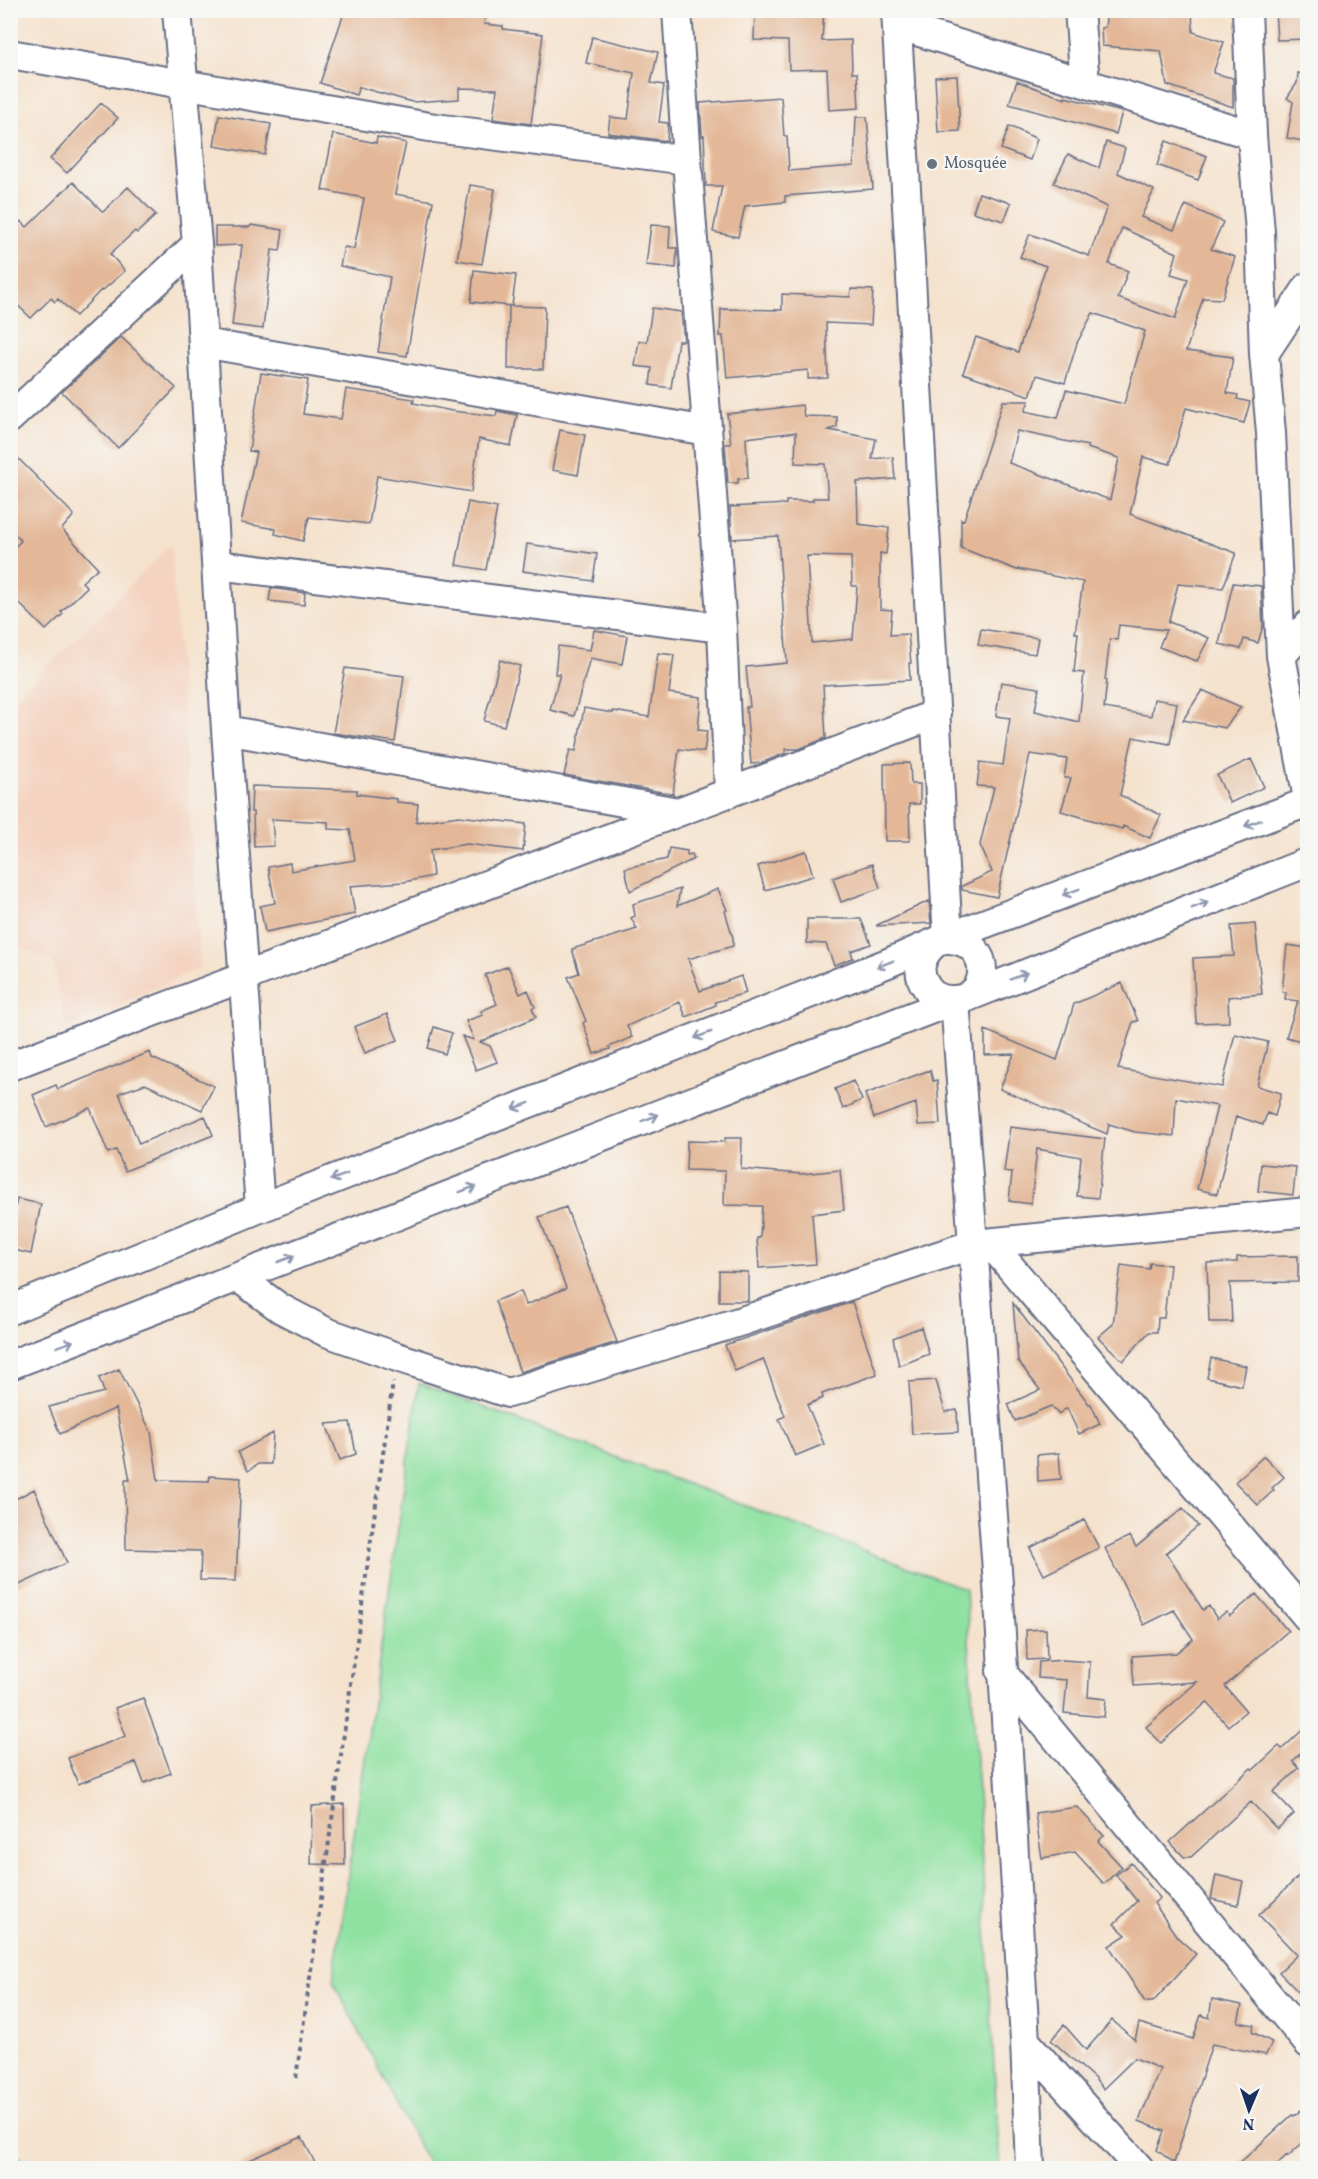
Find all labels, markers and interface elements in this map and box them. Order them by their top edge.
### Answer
place label: Mosquée [944,153,1007,175]
marker: Mosquée [925,157,939,171]
one-way arrow [1244,818,1263,829]
one-way arrow [1062,887,1080,898]
one-way arrow [1191,899,1209,910]
one-way arrow [876,960,894,971]
one-way arrow [1009,970,1028,981]
one-way arrow [694,1031,713,1042]
one-way arrow [512,1101,531,1112]
one-way arrow [640,1112,659,1123]
one-way arrow [331,1172,349,1183]
one-way arrow [458,1182,477,1193]
one-way arrow [277,1253,295,1264]
one-way arrow [55,1338,74,1349]
north arrow [1219,2080,1279,2140]
text: N [1242,2112,1255,2134]

